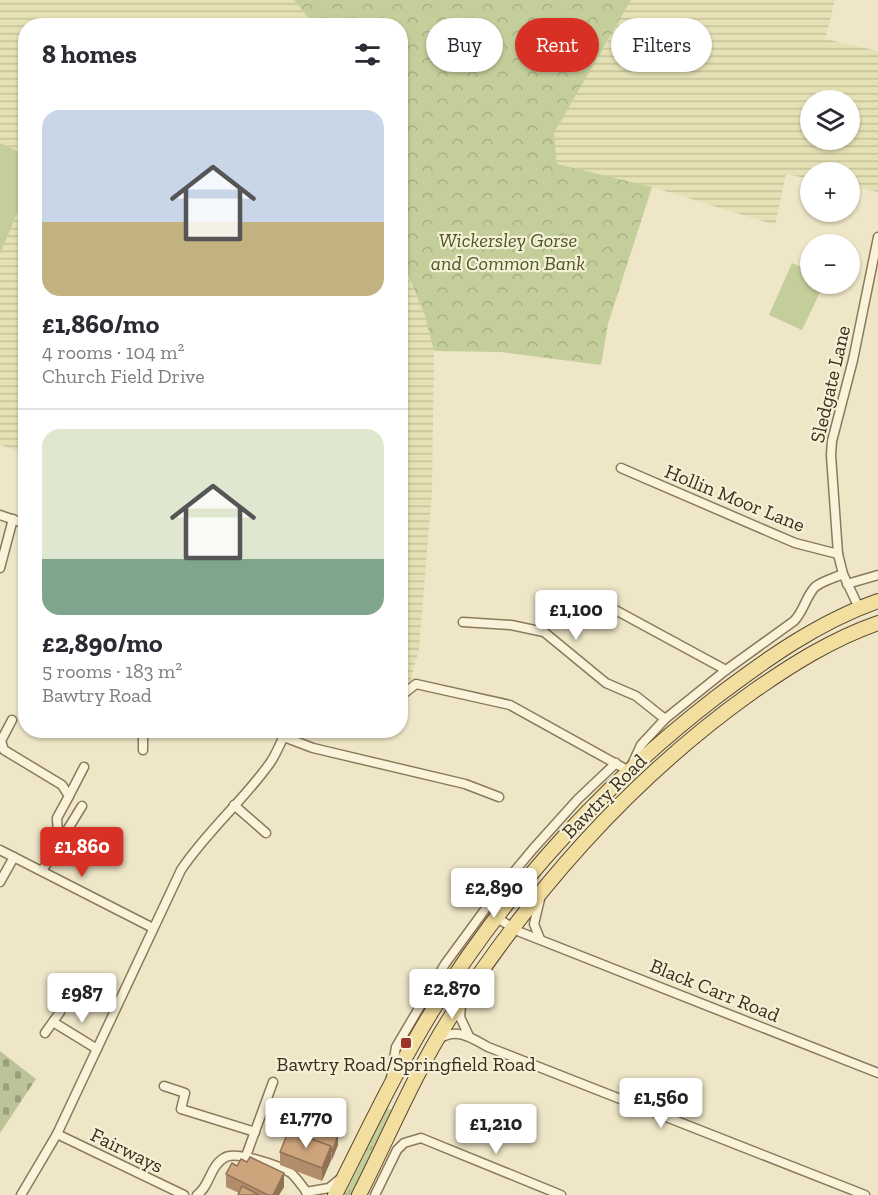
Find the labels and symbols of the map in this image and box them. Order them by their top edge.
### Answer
park label: Wickersley Gorse and Common Bank [431,228,585,275]
street label: Sledgate Lane [805,323,855,445]
street label: Hollin Moor Lane [661,459,809,537]
pin: £1,100 [527,590,625,641]
street label: Bawtry Road [557,749,651,843]
pin: £1,860 [33,827,131,878]
pin: £2,890 [445,868,543,919]
street label: Black Carr Road [647,953,783,1027]
pin: £2,870 [403,969,501,1020]
pin: £987 [46,973,118,1024]
marker: Bawtry Road/Springfield Road [399,1036,413,1050]
place label: Bawtry Road/Springfield Road [276,1052,536,1076]
pin: £1,560 [612,1078,710,1129]
pin: £1,770 [257,1098,355,1149]
pin: £1,210 [447,1104,545,1155]
street label: Fairways [87,1122,167,1178]

